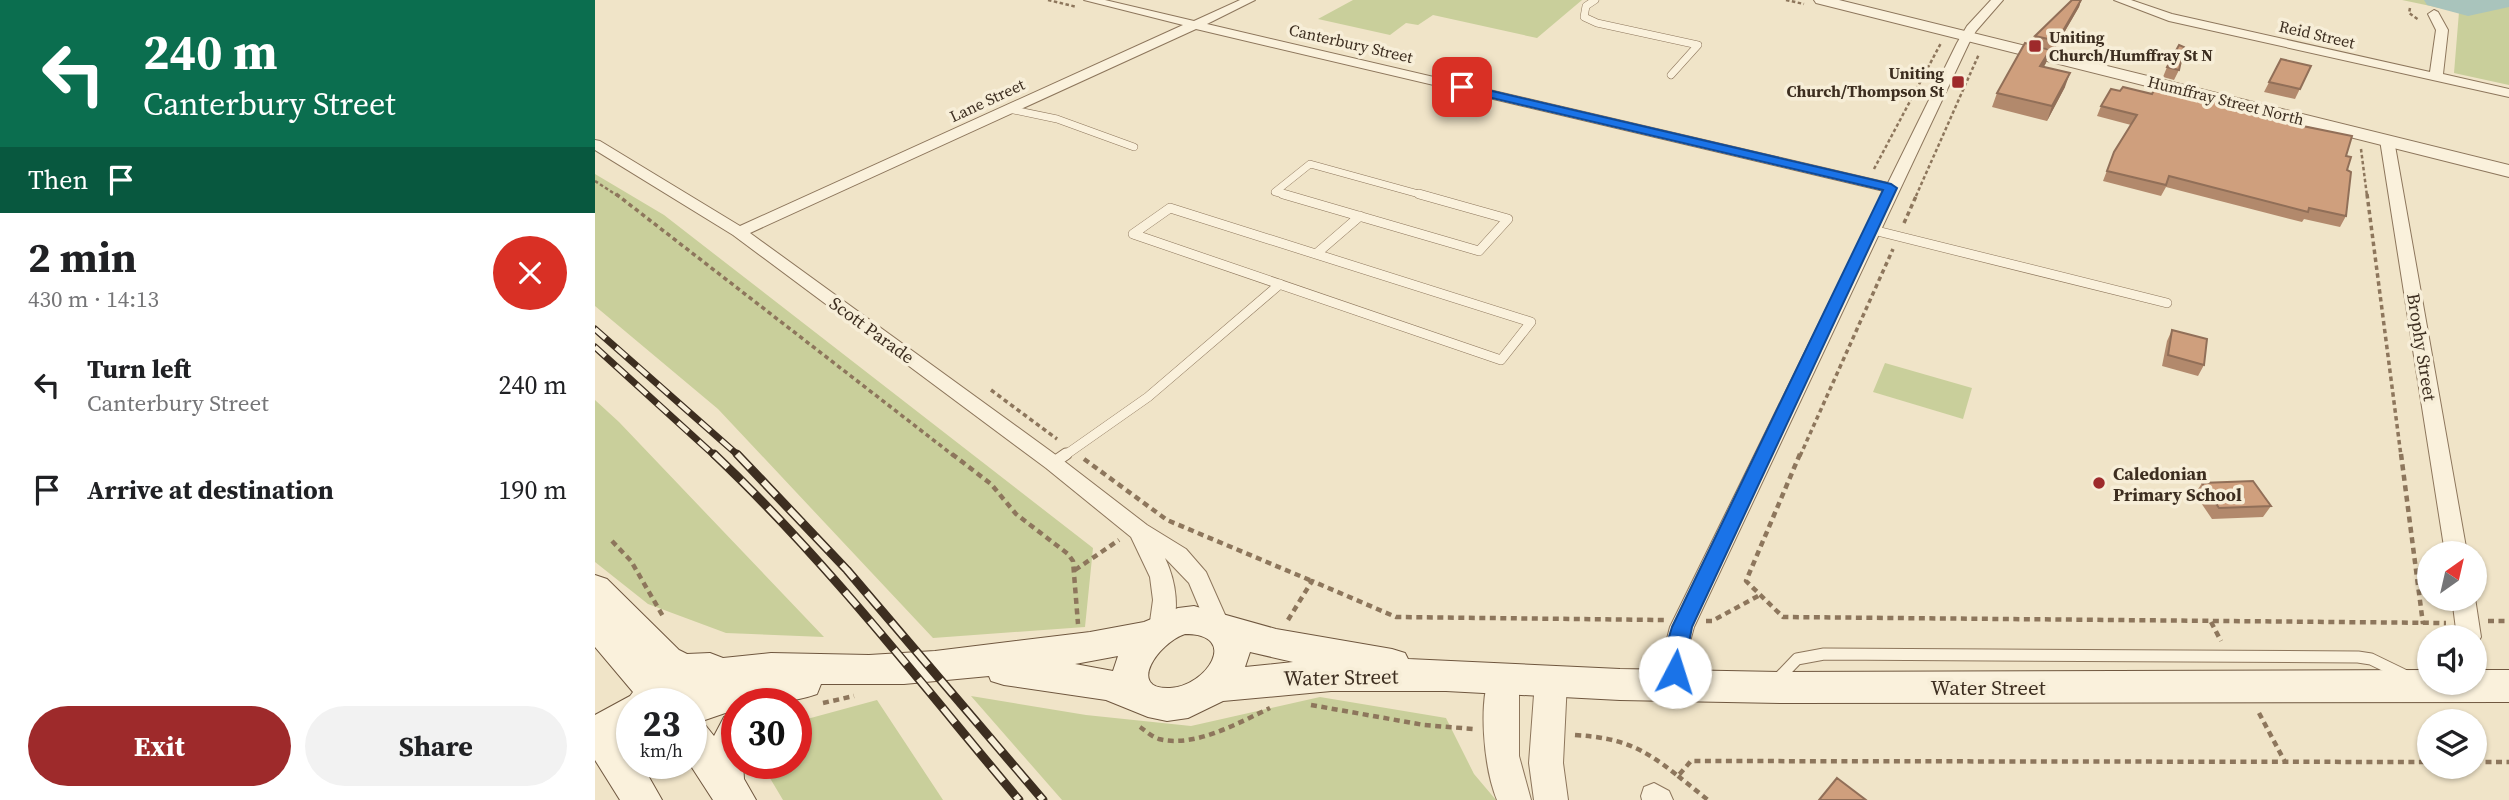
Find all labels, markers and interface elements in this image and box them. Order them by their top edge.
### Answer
street label: Reid Street [2277,15,2358,54]
text: 240 m [143,18,278,85]
street label: Canterbury Street [1287,18,1416,68]
place label: Uniting Church/Humffray St N [2049,26,2213,66]
icon: left [28,28,119,119]
marker: Uniting Church/Humffray St N [2027,38,2043,54]
pin [1432,57,1492,117]
place label: Uniting Church/Thompson St [1787,62,1944,102]
icon: arrive [1443,68,1481,106]
street label: Humffray Street North [2146,70,2307,130]
street label: Lane Street [946,73,1029,127]
marker: Uniting Church/Thompson St [1950,74,1966,90]
text: Canterbury Street [143,82,396,126]
icon: arrive [102,161,140,199]
text: Then [28,162,88,198]
text: 2 min [28,228,137,286]
button: close [493,236,567,310]
text: 430 m · 14:13 [28,283,159,315]
street label: Scott Parade [824,291,920,369]
street label: Brophy Street [2401,291,2443,403]
text: Turn left [87,351,191,387]
icon: left [28,366,66,404]
text: 240 m [499,367,567,403]
text: Canterbury Street [87,387,269,419]
place label: Caledonian Primary School [2113,461,2242,507]
icon: arrive [28,471,66,509]
text: Arrive at destination [87,472,334,508]
text: 190 m [499,472,567,508]
marker: Caledonian Primary School [2091,475,2107,491]
north arrow [2417,541,2487,611]
map controls [2417,541,2487,779]
button: sound [2417,625,2487,695]
position arrow [1638,635,1712,709]
street label: Water Street [1283,661,1399,693]
street label: Water Street [1930,673,2046,702]
speed limit sign: 30 [721,688,812,779]
text: 23 [643,700,680,748]
button: Exit [28,706,291,786]
button: Share [305,706,567,786]
button: layers [2417,709,2487,779]
text: km/h [640,738,683,763]

